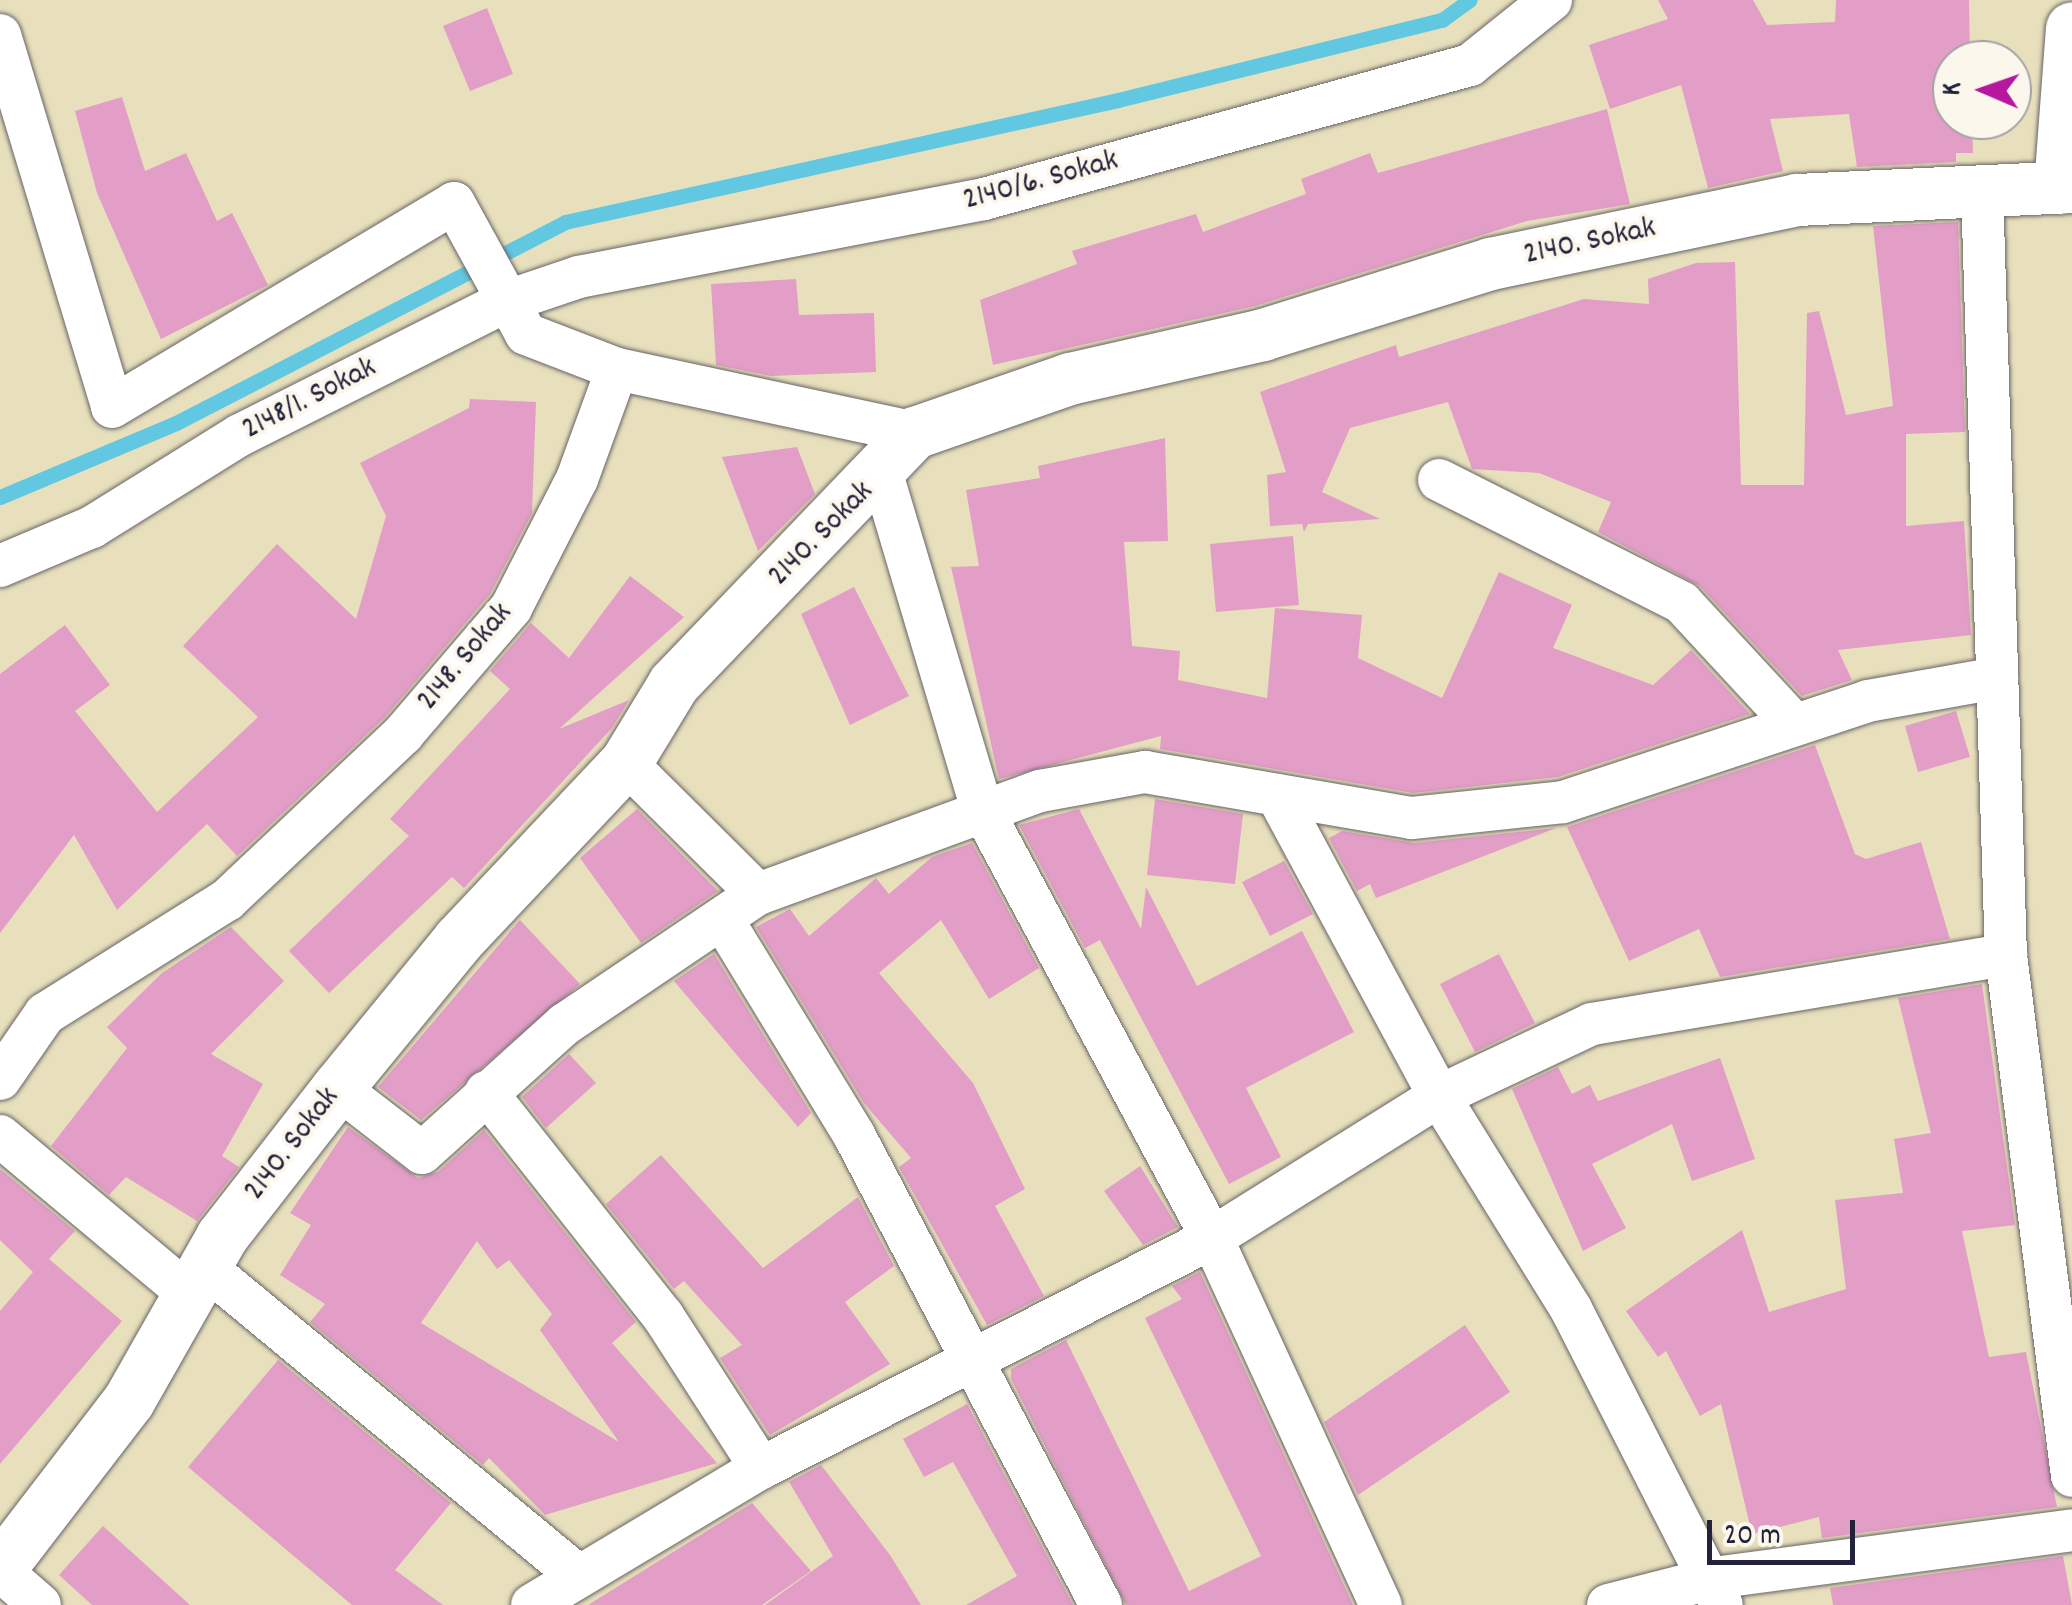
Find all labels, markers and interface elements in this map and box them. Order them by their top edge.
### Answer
north arrow [1932,40,2032,140]
text: K [1934,82,1974,96]
street label: 2140/6. Sokak [959,143,1123,221]
street label: 2140. Sokak [1520,210,1660,276]
street label: 2148/1. Sokak [236,350,384,450]
street label: 2140. Sokak [761,474,883,596]
street label: 2148. Sokak [410,596,522,720]
street label: 2140. Sokak [237,1080,349,1210]
scale bar [1712,1500,1860,1562]
text: 20 m [1724,1516,1781,1559]

